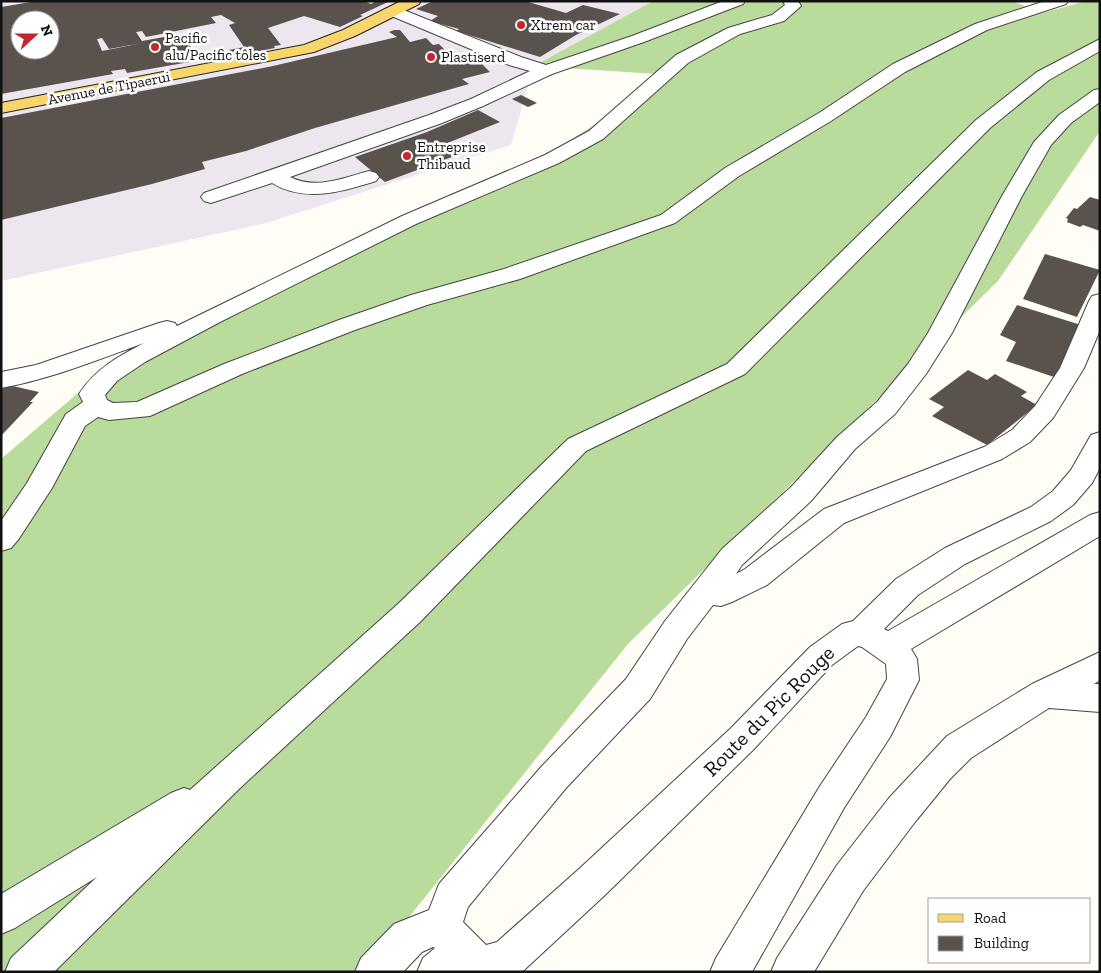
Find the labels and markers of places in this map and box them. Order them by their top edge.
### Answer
place label: Xtrem car [531,16,596,34]
marker: Xtrem car [515,19,527,31]
place label: Pacific alu/Pacific tôles [165,29,266,64]
marker: Pacific alu/Pacific tôles [149,41,161,53]
place label: Plastiserd [441,48,506,66]
marker: Plastiserd [425,51,437,63]
place label: Entreprise Thibaud [417,138,486,173]
marker: Entreprise Thibaud [401,150,413,162]

